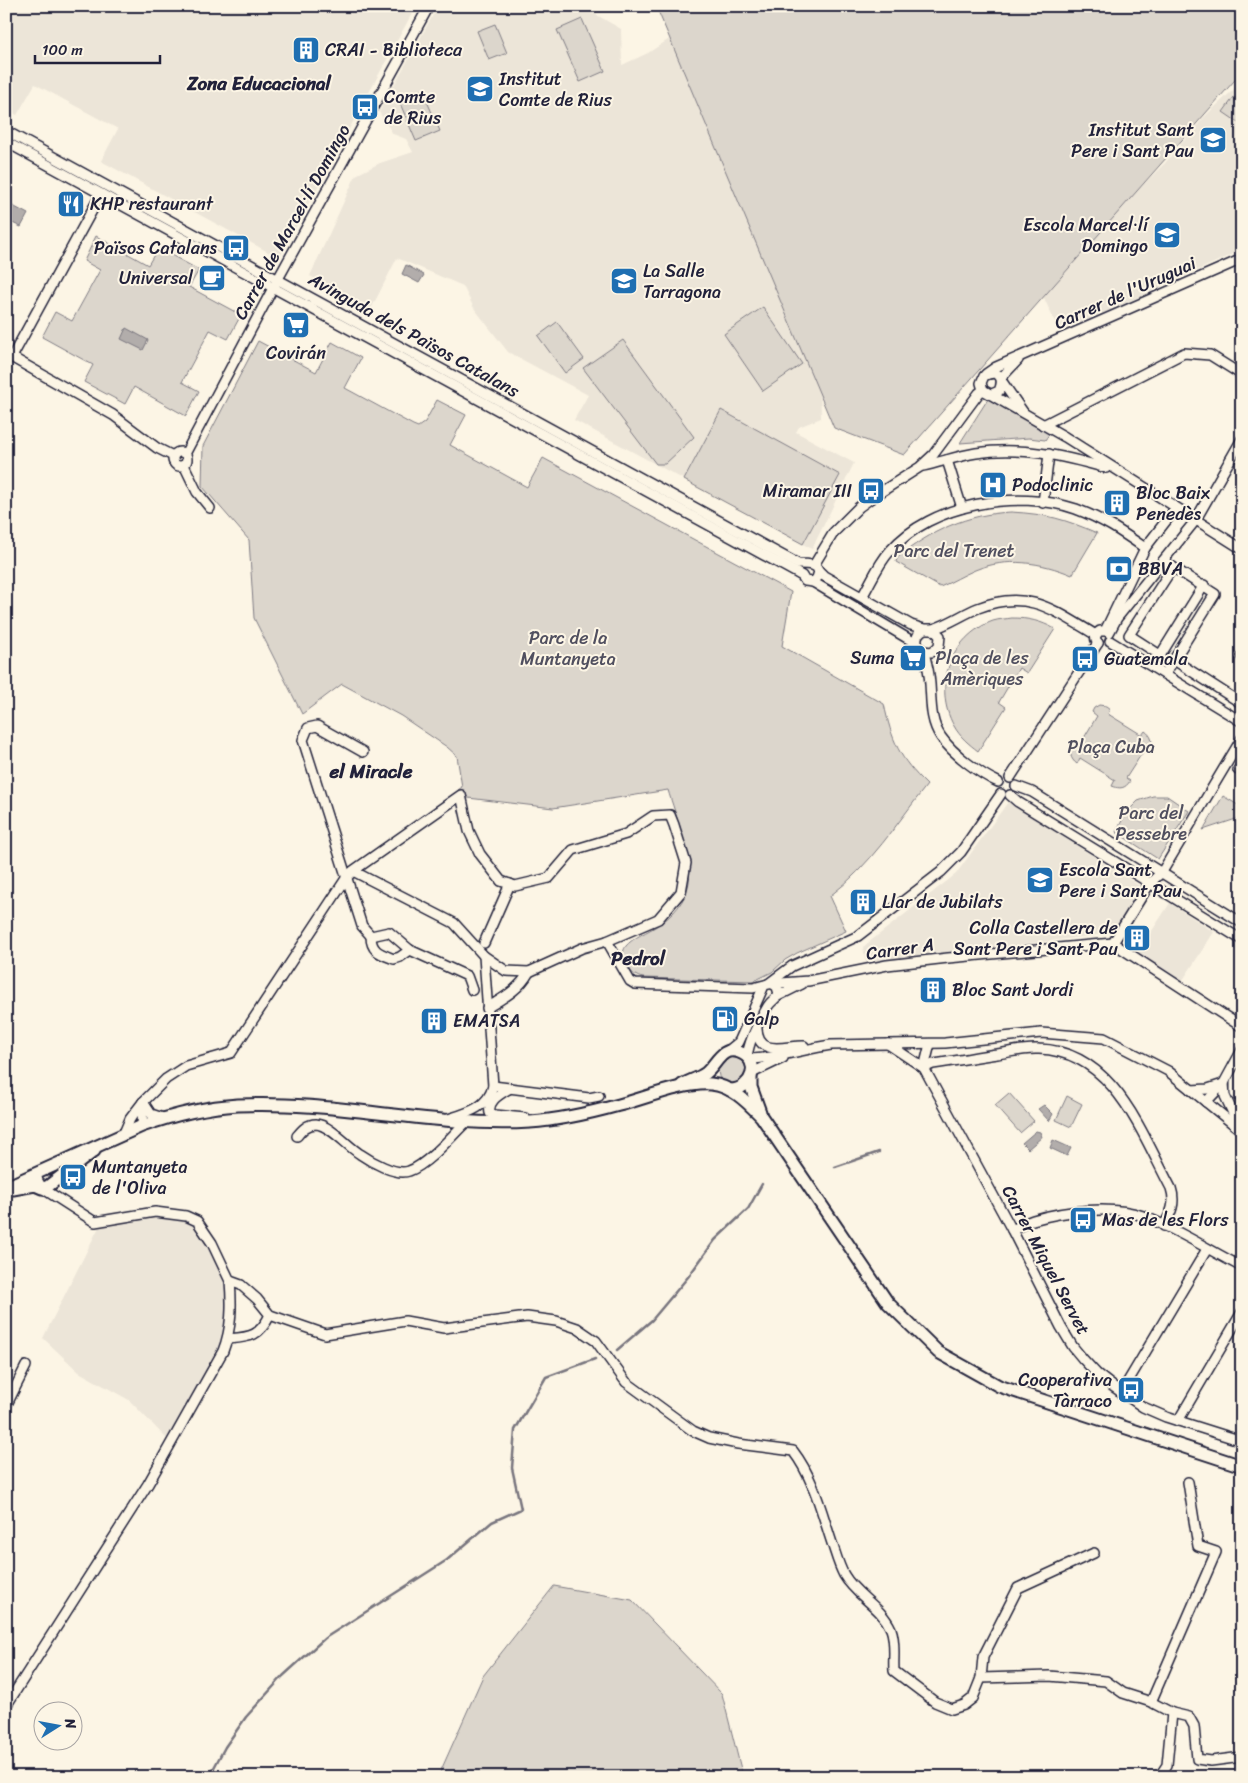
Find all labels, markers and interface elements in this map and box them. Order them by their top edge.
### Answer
scale bar [35,32,160,64]
place label: CRAI - Biblioteca [325,34,463,66]
building icon: CRAI - Biblioteca [291,35,321,65]
text: 100 m [42,37,83,63]
place label: Institut Comte de Rius [498,63,612,116]
district label: Zona Educacional [186,67,331,100]
school or university icon: Institut Comte de Rius [465,74,495,104]
place label: Comte de Rius [384,81,442,134]
bus stop icon: Comte de Rius [350,92,380,122]
place label: Institut Sant Pere i Sant Pau [1071,114,1194,167]
street label: Carrer de Marcel·lí Domingo [225,118,359,326]
school or university icon: Institut Sant Pere i Sant Pau [1198,125,1228,155]
place label: KHP restaurant [90,188,214,220]
restaurant icon: KHP restaurant [56,189,86,219]
place label: Escola Marcel·lí Domingo [1023,209,1150,262]
school or university icon: Escola Marcel·lí Domingo [1152,220,1182,250]
place label: Països Catalans [94,232,218,264]
bus stop icon: Països Catalans [221,233,251,263]
street label: Carrer de l'Uruguai [1049,247,1202,339]
place label: La Salle Tarragona [643,255,721,308]
place label: Universal [119,262,194,294]
cafe icon: Universal [197,263,227,293]
street label: Avinguda dels Països Catalans [302,263,526,407]
school or university icon: La Salle Tarragona [609,266,639,296]
supermarket icon: Covirán [281,310,311,340]
place label: Covirán [266,337,326,369]
place label: Podoclinic [1012,469,1093,501]
hospital icon: Podoclinic [978,470,1008,500]
place label: Miramar III [763,475,852,507]
bus stop icon: Miramar III [856,476,886,506]
place label: Bloc Baix Penedès [1136,477,1211,530]
building icon: Bloc Baix Penedès [1102,488,1132,518]
park label: Parc del Trenet [894,535,1015,567]
place label: BBVA [1138,553,1183,585]
bank icon: BBVA [1104,554,1134,584]
park label: Parc de la Muntanyeta [520,622,616,675]
place label: Suma [850,642,895,674]
park label: Plaça de les Amèriques [935,642,1029,695]
supermarket icon: Suma [898,643,928,673]
place label: Guatemala [1104,643,1188,675]
bus stop icon: Guatemala [1070,644,1100,674]
park label: Plaça Cuba [1067,731,1155,763]
district label: el Miracle [329,755,413,788]
park label: Parc del Pessebre [1115,797,1187,850]
place label: Escola Sant Pere i Sant Pau [1059,854,1182,907]
school or university icon: Escola Sant Pere i Sant Pau [1025,865,1055,895]
place label: Llar de Jubilats [882,886,1003,918]
building icon: Llar de Jubilats [848,887,878,917]
place label: Colla Castellera de Sant Pere i Sant Pau [953,912,1118,965]
building icon: Colla Castellera de Sant Pere i Sant Pau [1122,923,1152,953]
street label: Carrer A [864,928,936,970]
district label: Pedrol [611,942,666,975]
place label: Bloc Sant Jordi [952,974,1074,1006]
building icon: Bloc Sant Jordi [918,975,948,1005]
place label: Galp [744,1003,779,1035]
fuel station icon: Galp [710,1004,740,1034]
place label: EMATSA [453,1005,520,1037]
building icon: EMATSA [419,1006,449,1036]
place label: Muntanyeta de l'Oliva [92,1151,188,1204]
bus stop icon: Muntanyeta de l'Oliva [58,1162,88,1192]
street label: Carrer Miquel Servet [993,1179,1099,1341]
place label: Mas de les Flors [1102,1204,1229,1236]
bus stop icon: Mas de les Flors [1068,1205,1098,1235]
place label: Cooperativa Tàrraco [1018,1364,1112,1417]
bus stop icon: Cooperativa Tàrraco [1116,1375,1146,1405]
north arrow [32,1700,82,1750]
text: N [57,1715,84,1731]

